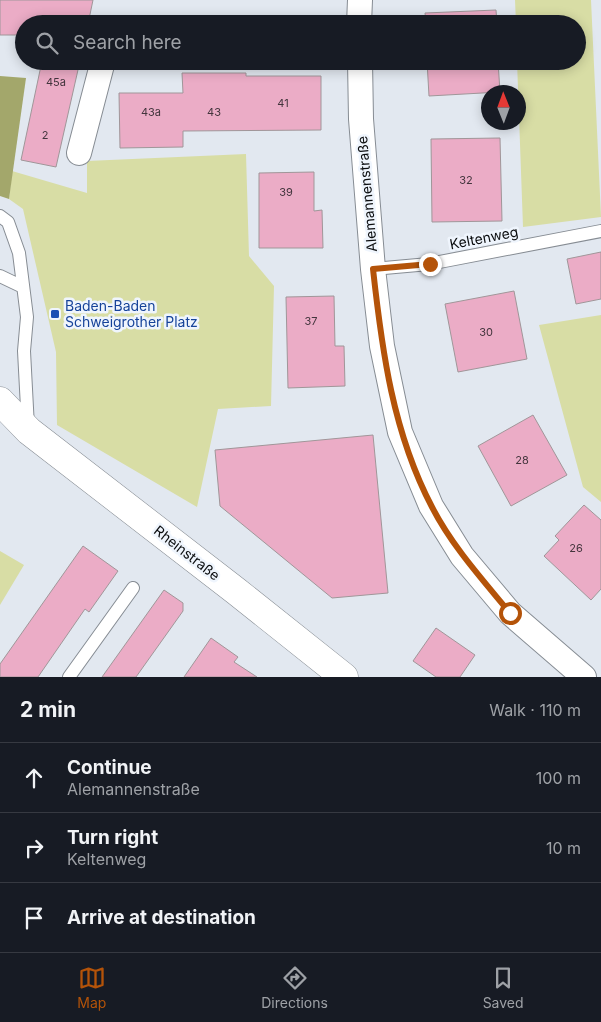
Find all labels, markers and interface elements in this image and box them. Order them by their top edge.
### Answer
search box [15,15,586,70]
icon: search [33,29,61,57]
text: Search here [73,31,182,54]
house number: 45a [46,75,66,89]
north arrow [481,85,526,130]
house number: 41 [277,96,289,110]
house number: 43a [141,105,161,119]
house number: 43 [207,105,221,119]
house number: 2 [42,128,48,142]
street label: Alemannenstraße [353,135,380,253]
house number: 32 [459,173,473,187]
house number: 39 [279,185,293,199]
street label: Keltenweg [448,223,520,252]
route end [419,253,442,276]
place label: Baden-Baden Schweigrother Platz [65,297,198,330]
marker: Baden-Baden Schweigrother Platz [49,308,61,320]
house number: 37 [304,314,318,328]
house number: 30 [479,325,493,339]
house number: 28 [515,453,529,467]
street label: Rheinstraße [151,522,224,584]
house number: 26 [569,541,583,555]
route start [499,602,522,625]
text: 2 min [20,697,76,722]
text: Walk · 110 m [489,700,581,720]
text: Continue [67,756,152,779]
icon: ahead [20,764,48,792]
text: 100 m [536,768,581,788]
text: Alemannenstraße [67,779,200,799]
text: Turn right [67,826,158,849]
icon: right [20,834,48,862]
text: 10 m [546,838,581,858]
text: Keltenweg [67,849,146,869]
icon: arrive [20,904,48,932]
text: Arrive at destination [67,906,256,929]
tab: Map [77,964,106,1011]
tab: Directions [261,964,328,1011]
tab: Saved [483,964,524,1011]

